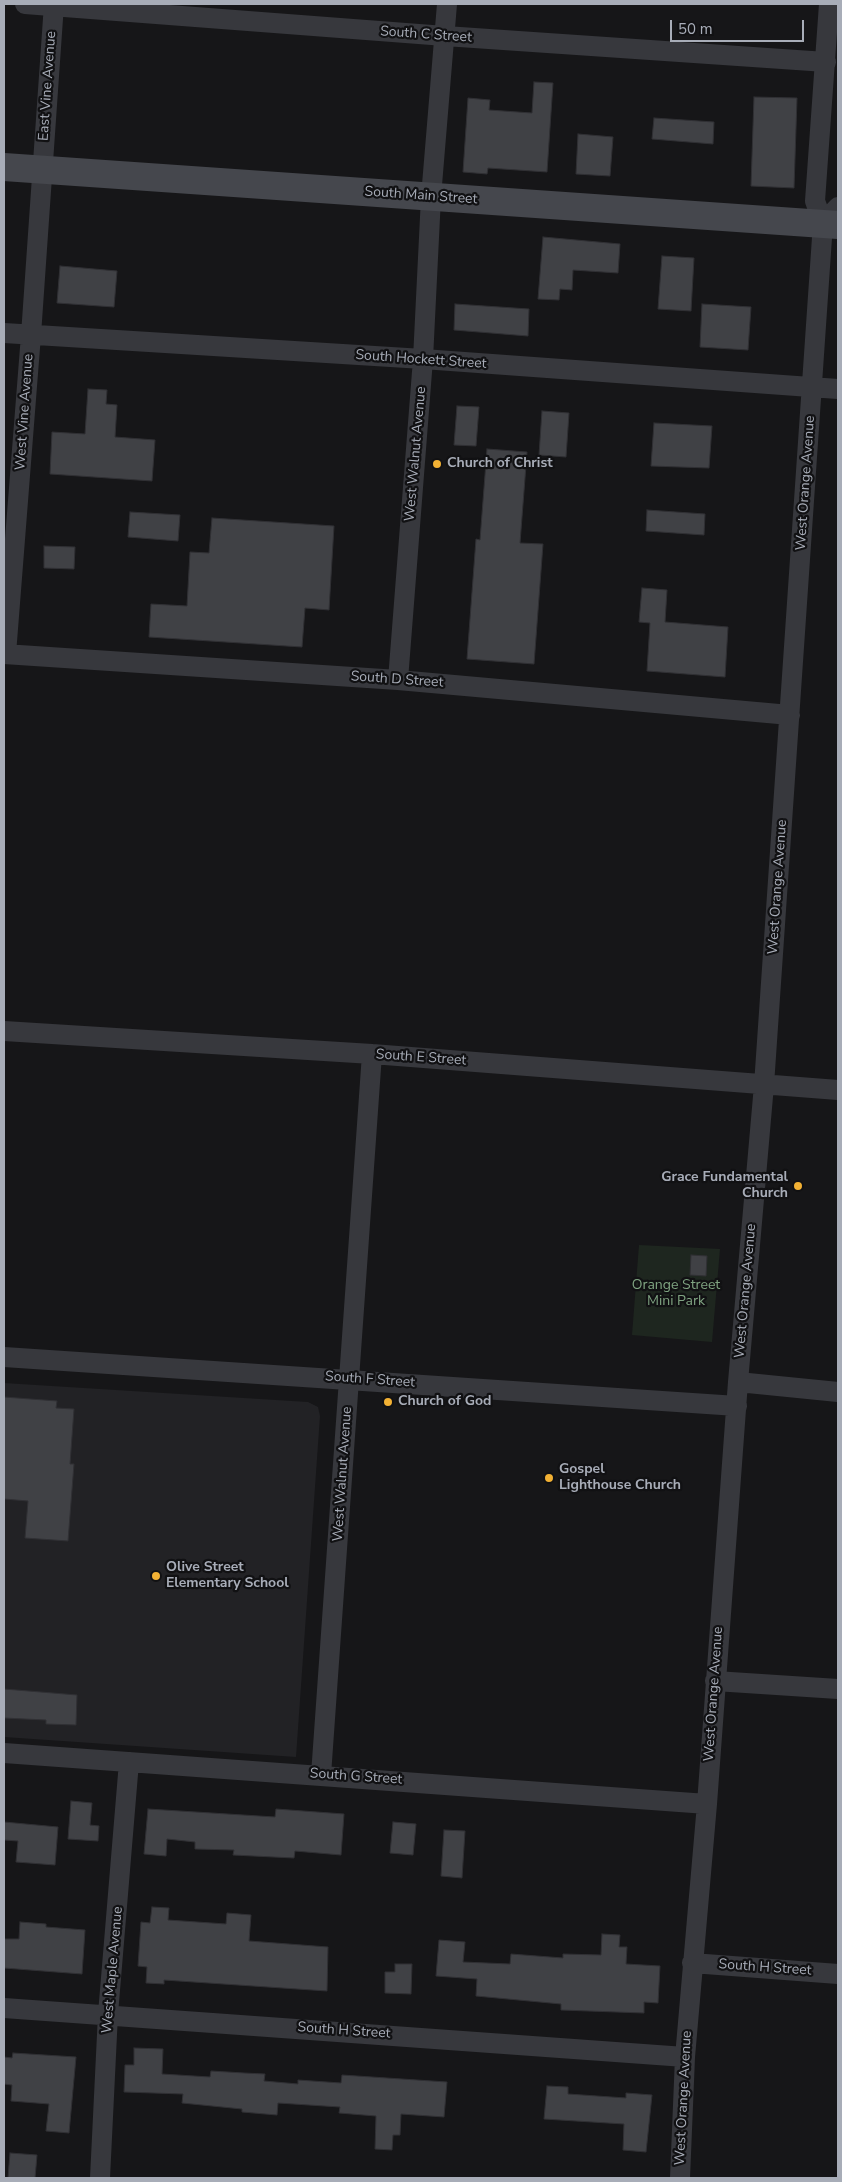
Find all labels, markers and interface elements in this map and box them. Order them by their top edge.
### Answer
scale bar [672,10,806,42]
text: 50 m [678,19,713,39]
street label: South C Street [380,23,472,47]
street label: East Vine Avenue [36,30,60,142]
street label: South Main Street [364,184,478,208]
street label: South Hockett Street [355,347,487,373]
street label: West Vine Avenue [13,353,37,471]
street label: West Walnut Avenue [402,386,430,522]
street label: West Orange Avenue [793,415,819,551]
place label: Church of Christ [447,456,553,472]
marker: Church of Christ [431,458,443,470]
street label: South D Street [350,668,444,692]
street label: West Orange Avenue [765,819,791,955]
street label: South E Street [375,1046,467,1070]
place label: Grace Fundamental Church [661,1170,788,1202]
marker: Grace Fundamental Church [792,1180,804,1192]
street label: West Orange Avenue [732,1223,760,1359]
park label: Orange Street Mini Park [632,1278,720,1310]
street label: South F Street [324,1368,416,1392]
place label: Church of God [398,1394,491,1410]
marker: Church of God [382,1396,394,1408]
street label: West Walnut Avenue [330,1406,356,1542]
place label: Gospel Lighthouse Church [559,1462,681,1494]
marker: Gospel Lighthouse Church [543,1472,555,1484]
place label: Olive Street Elementary School [166,1560,289,1592]
marker: Olive Street Elementary School [150,1570,162,1582]
street label: West Orange Avenue [701,1626,727,1762]
street label: South G Street [309,1765,403,1789]
street label: West Maple Avenue [99,1906,127,2034]
street label: South H Street [718,1956,812,1980]
street label: South H Street [297,2019,391,2043]
street label: West Orange Avenue [672,2030,696,2166]

